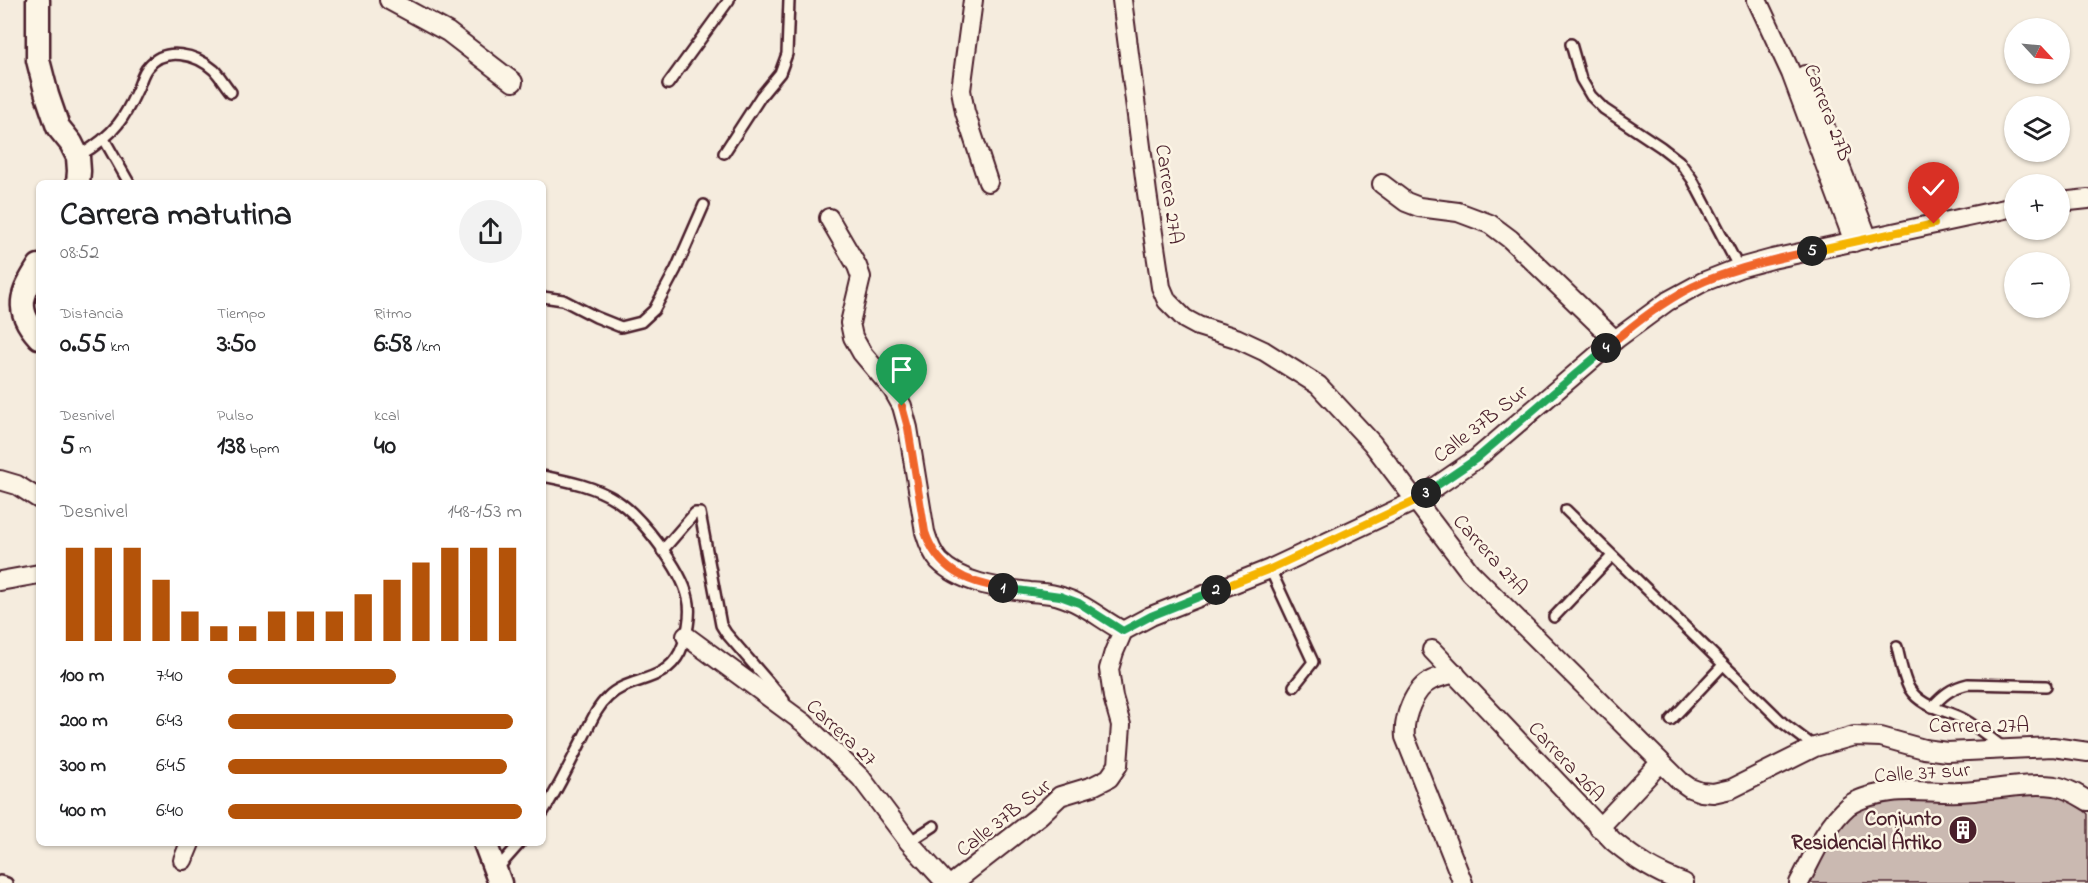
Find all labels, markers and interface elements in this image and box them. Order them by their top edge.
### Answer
north arrow [2004,18,2070,84]
map controls [2004,18,2070,318]
street label: Carrera 27B [1795,60,1859,166]
button: layers [2004,96,2070,162]
street label: Carrera 27A [1146,142,1190,246]
pin [1908,162,1959,224]
icon: check [1917,171,1950,204]
button: + [2004,174,2070,240]
text: Carrera matutina [60,192,292,240]
button: share [459,200,522,263]
pin: 5 [1797,236,1827,266]
text: 08:52 [60,239,99,268]
text: 5 [1807,239,1817,263]
button: − [2004,252,2070,318]
text: Distancia [60,302,123,326]
text: Tiempo [217,302,266,326]
text: Ritmo [374,302,412,326]
text: 0.55 [60,326,106,364]
text: 3:50 [217,326,256,364]
text: 6:58 [374,326,412,364]
pin: 4 [1591,333,1621,363]
text: km [106,335,130,359]
text: /km [412,335,441,359]
text: 4 [1603,336,1609,360]
pin [876,344,927,406]
icon: arrive [885,353,918,386]
street label: Calle 37B Sur [1427,378,1535,471]
text: Desnivel [60,404,114,428]
text: Pulso [217,404,254,428]
text: kcal [374,404,399,428]
text: 5 [60,428,75,466]
text: 138 [217,428,246,466]
text: 40 [374,428,396,466]
text: m [75,437,91,461]
text: bpm [246,437,279,461]
pin: 3 [1411,478,1441,508]
text: 3 [1423,481,1429,505]
text: Desnivel [60,498,128,527]
text: 148–153 m [448,498,522,527]
street label: Carrera 27A [1445,508,1534,603]
pin: 1 [988,573,1018,603]
pin: 2 [1201,575,1231,605]
text: 1 [1000,576,1006,600]
text: 2 [1212,578,1220,602]
text: 100 m [60,662,104,691]
text: 7:40 [156,662,183,691]
street label: Carrera 27 [798,693,883,774]
text: 200 m [60,707,108,736]
text: 6:43 [156,707,183,736]
street label: Carrera 27A [1929,712,2029,742]
street label: Carrera 26A [1520,715,1611,810]
text: 300 m [60,752,106,781]
text: 6:45 [156,752,186,781]
street label: Calle 37 sur [1873,756,1972,792]
street label: Calle 37B Sur [950,772,1058,865]
text: 400 m [60,797,106,826]
text: 6:40 [156,797,183,826]
place label: Conjunto Residencial Ártiko [1791,805,1942,859]
building icon: Conjunto Residencial Ártiko [1947,814,1979,846]

